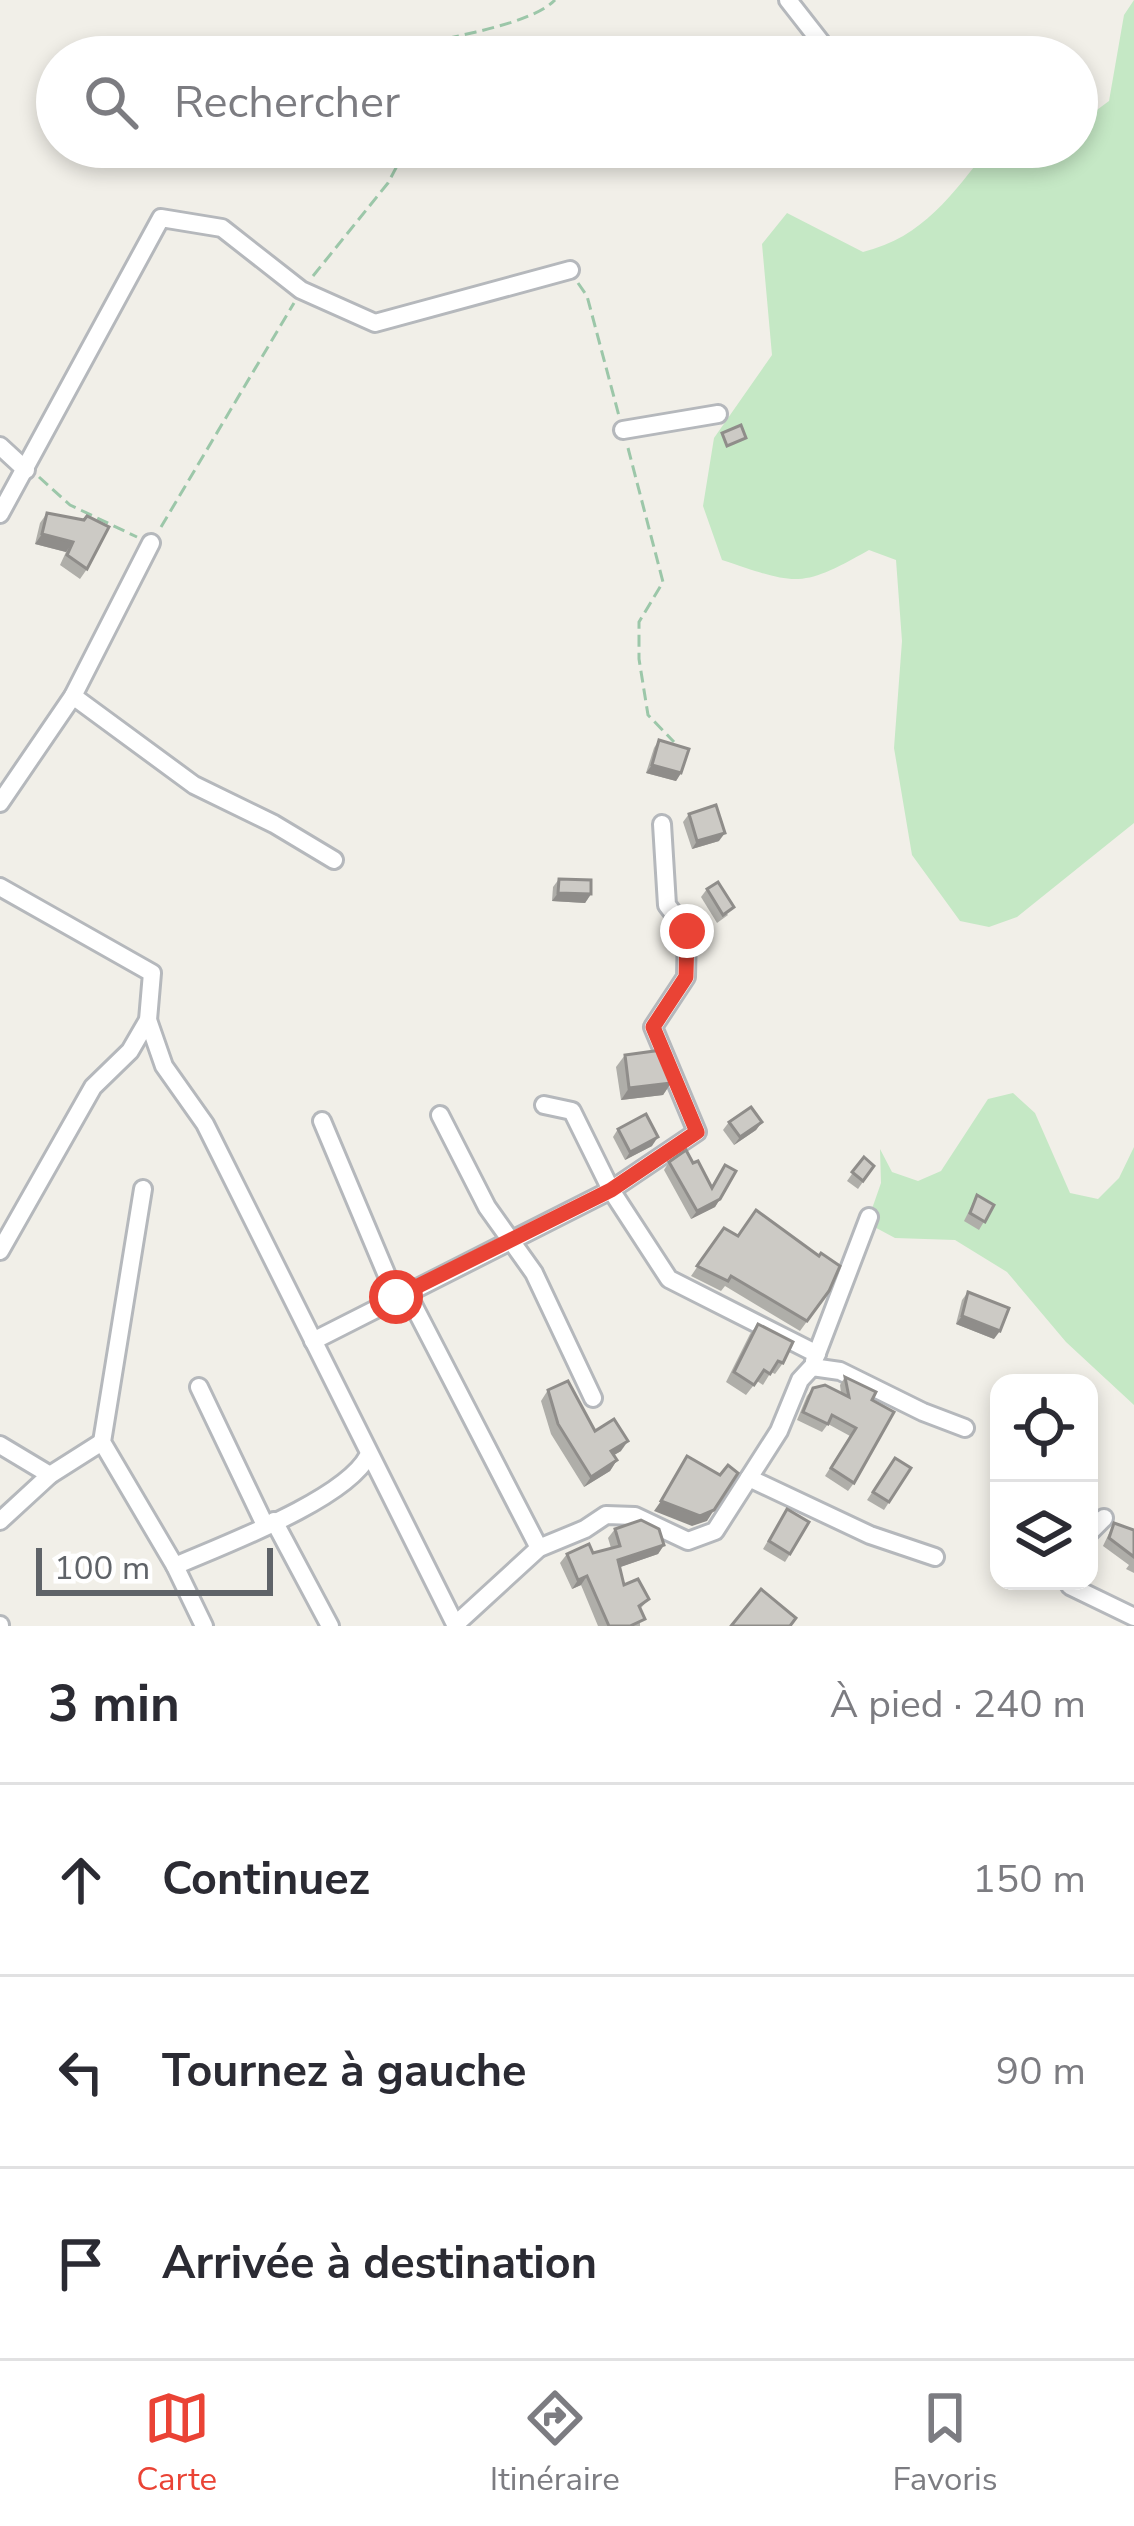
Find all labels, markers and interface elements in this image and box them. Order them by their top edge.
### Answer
search box [36,36,1098,168]
icon: search [78,69,144,135]
text: Rechercher [174,72,400,133]
route end [660,904,714,958]
route start [369,1270,423,1324]
map controls [990,1374,1098,1590]
button: locate [990,1374,1098,1482]
button: layers [990,1482,1098,1590]
scale bar [36,1542,273,1595]
text: 100 m [54,1546,150,1591]
text: 3 min [48,1669,180,1739]
text: À pied · 240 m [830,1678,1086,1731]
icon: ahead [48,1847,114,1913]
text: Continuez [162,1849,370,1910]
text: 150 m [972,1853,1086,1906]
icon: left [48,2039,114,2105]
text: Tournez à gauche [162,2041,527,2102]
text: 90 m [996,2045,1086,2098]
icon: arrive [48,2231,114,2297]
text: Arrivée à destination [162,2233,597,2294]
tab: Carte [136,2385,217,2502]
tab: Itinéraire [490,2385,620,2502]
tab: Favoris [892,2385,998,2502]

